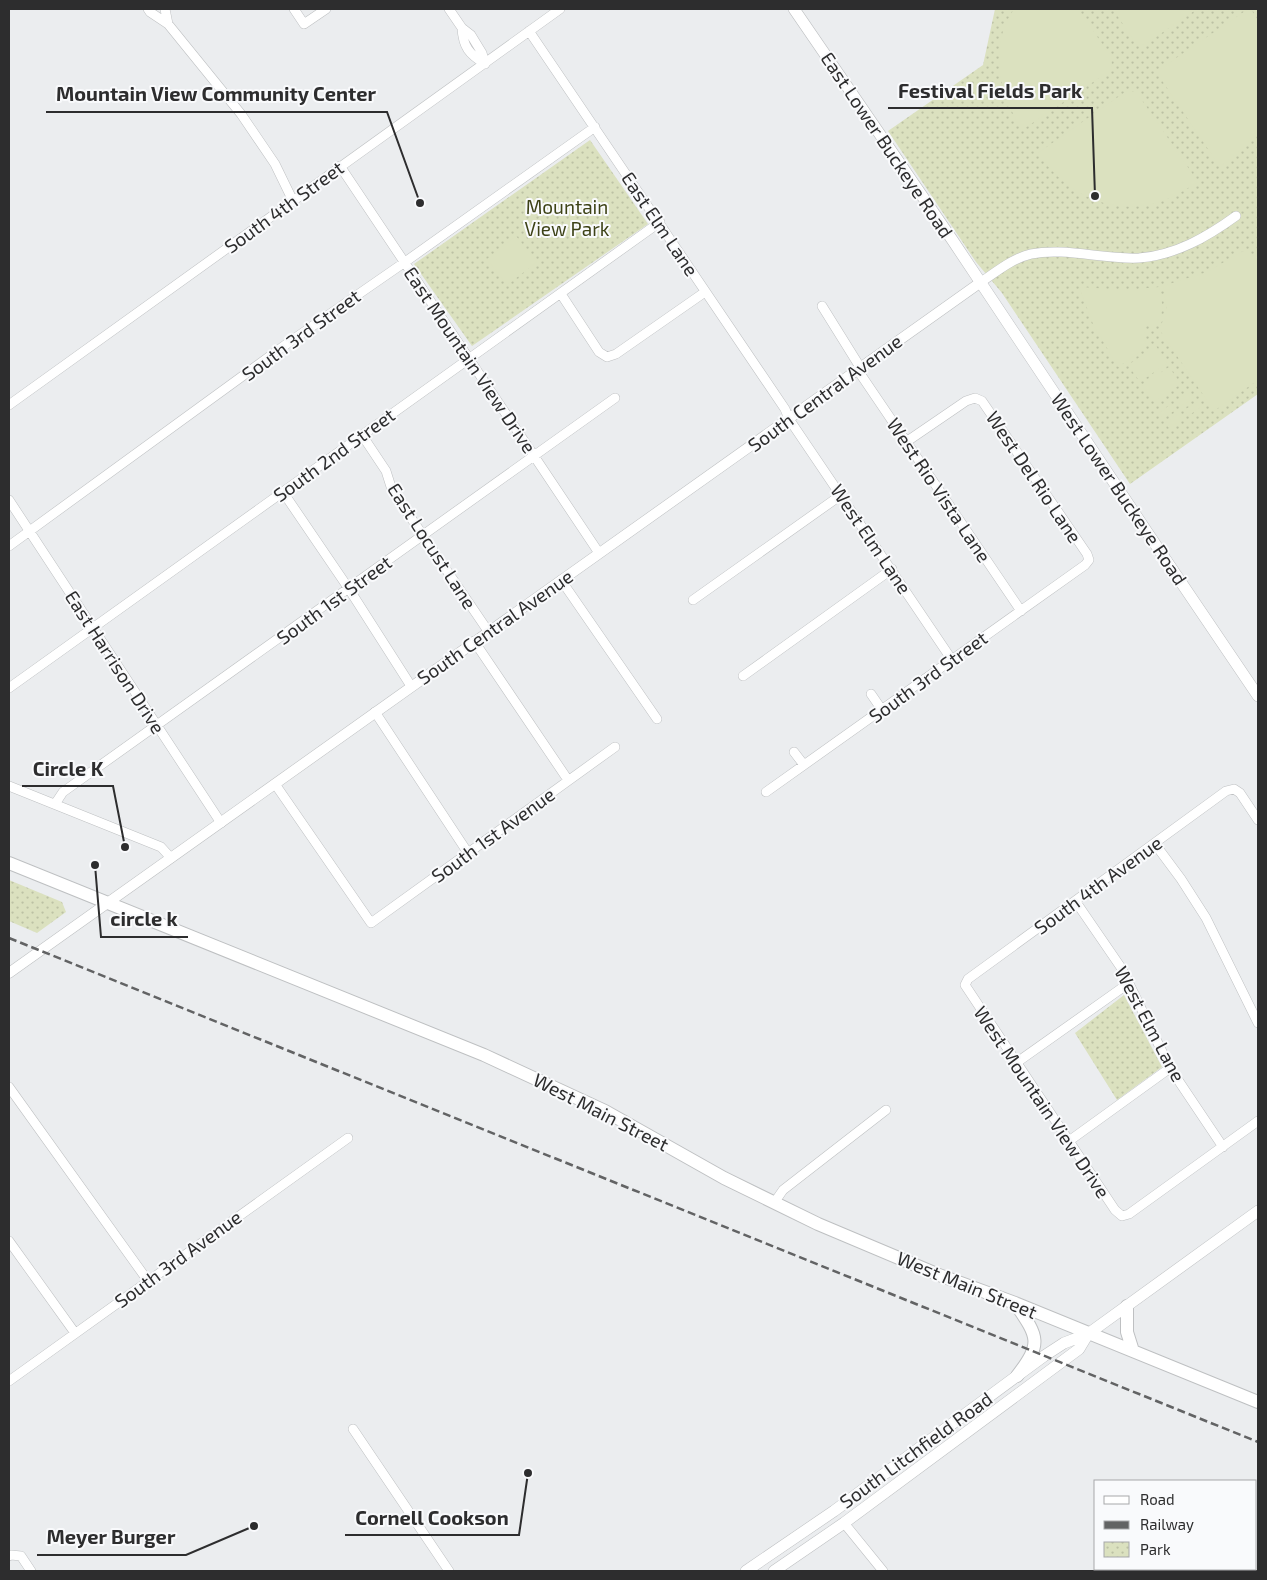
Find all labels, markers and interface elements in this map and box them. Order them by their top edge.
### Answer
street label: East Lower Buckeye Road [817,47,958,242]
callout: Festival Fields Park [888,73,1092,108]
callout: Mountain View Community Center [46,77,387,112]
text: Festival Fields Park [898,78,1083,102]
text: Mountain View Community Center [56,81,377,106]
street label: South 4th Street [220,156,348,258]
street label: East Elm Lane [617,167,704,280]
park label: Mountain View Park [525,195,610,240]
street label: East Mountain View Drive [399,262,541,457]
street label: South 3rd Street [237,284,364,385]
street label: South Central Avenue [743,329,906,456]
street label: West Lower Buckeye Road [1047,388,1192,589]
street label: South 2nd Street [269,403,399,506]
street label: West Del Rio Lane [982,406,1087,547]
street label: West Rio Vista Lane [883,413,996,566]
street label: East Locust Lane [383,478,482,613]
street label: West Elm Lane [826,479,917,598]
street label: South 1st Street [272,550,396,649]
street label: South Central Avenue [412,564,577,689]
street label: East Harrison Drive [61,586,170,738]
street label: South 3rd Street [864,626,991,727]
callout: Circle K [22,751,113,786]
text: Circle K [33,756,104,780]
street label: South 1st Avenue [427,782,559,887]
street label: South 4th Avenue [1029,831,1166,939]
callout: circle k [101,902,188,937]
text: circle k [110,906,179,930]
street label: West Elm Lane [1110,962,1191,1086]
street label: West Mountain View Drive [970,1001,1115,1202]
street label: West Main Street [530,1068,673,1156]
street label: South 3rd Avenue [110,1205,246,1312]
street label: West Main Street [894,1246,1041,1323]
street label: South Litchfield Road [835,1386,997,1513]
legend [1094,1480,1257,1570]
text: Road [1140,1490,1175,1508]
callout: Cornell Cookson [345,1500,519,1535]
text: Cornell Cookson [355,1505,509,1529]
text: Railway [1140,1515,1194,1533]
callout: Meyer Burger [37,1520,186,1555]
text: Meyer Burger [47,1524,176,1549]
text: Park [1140,1540,1171,1558]

